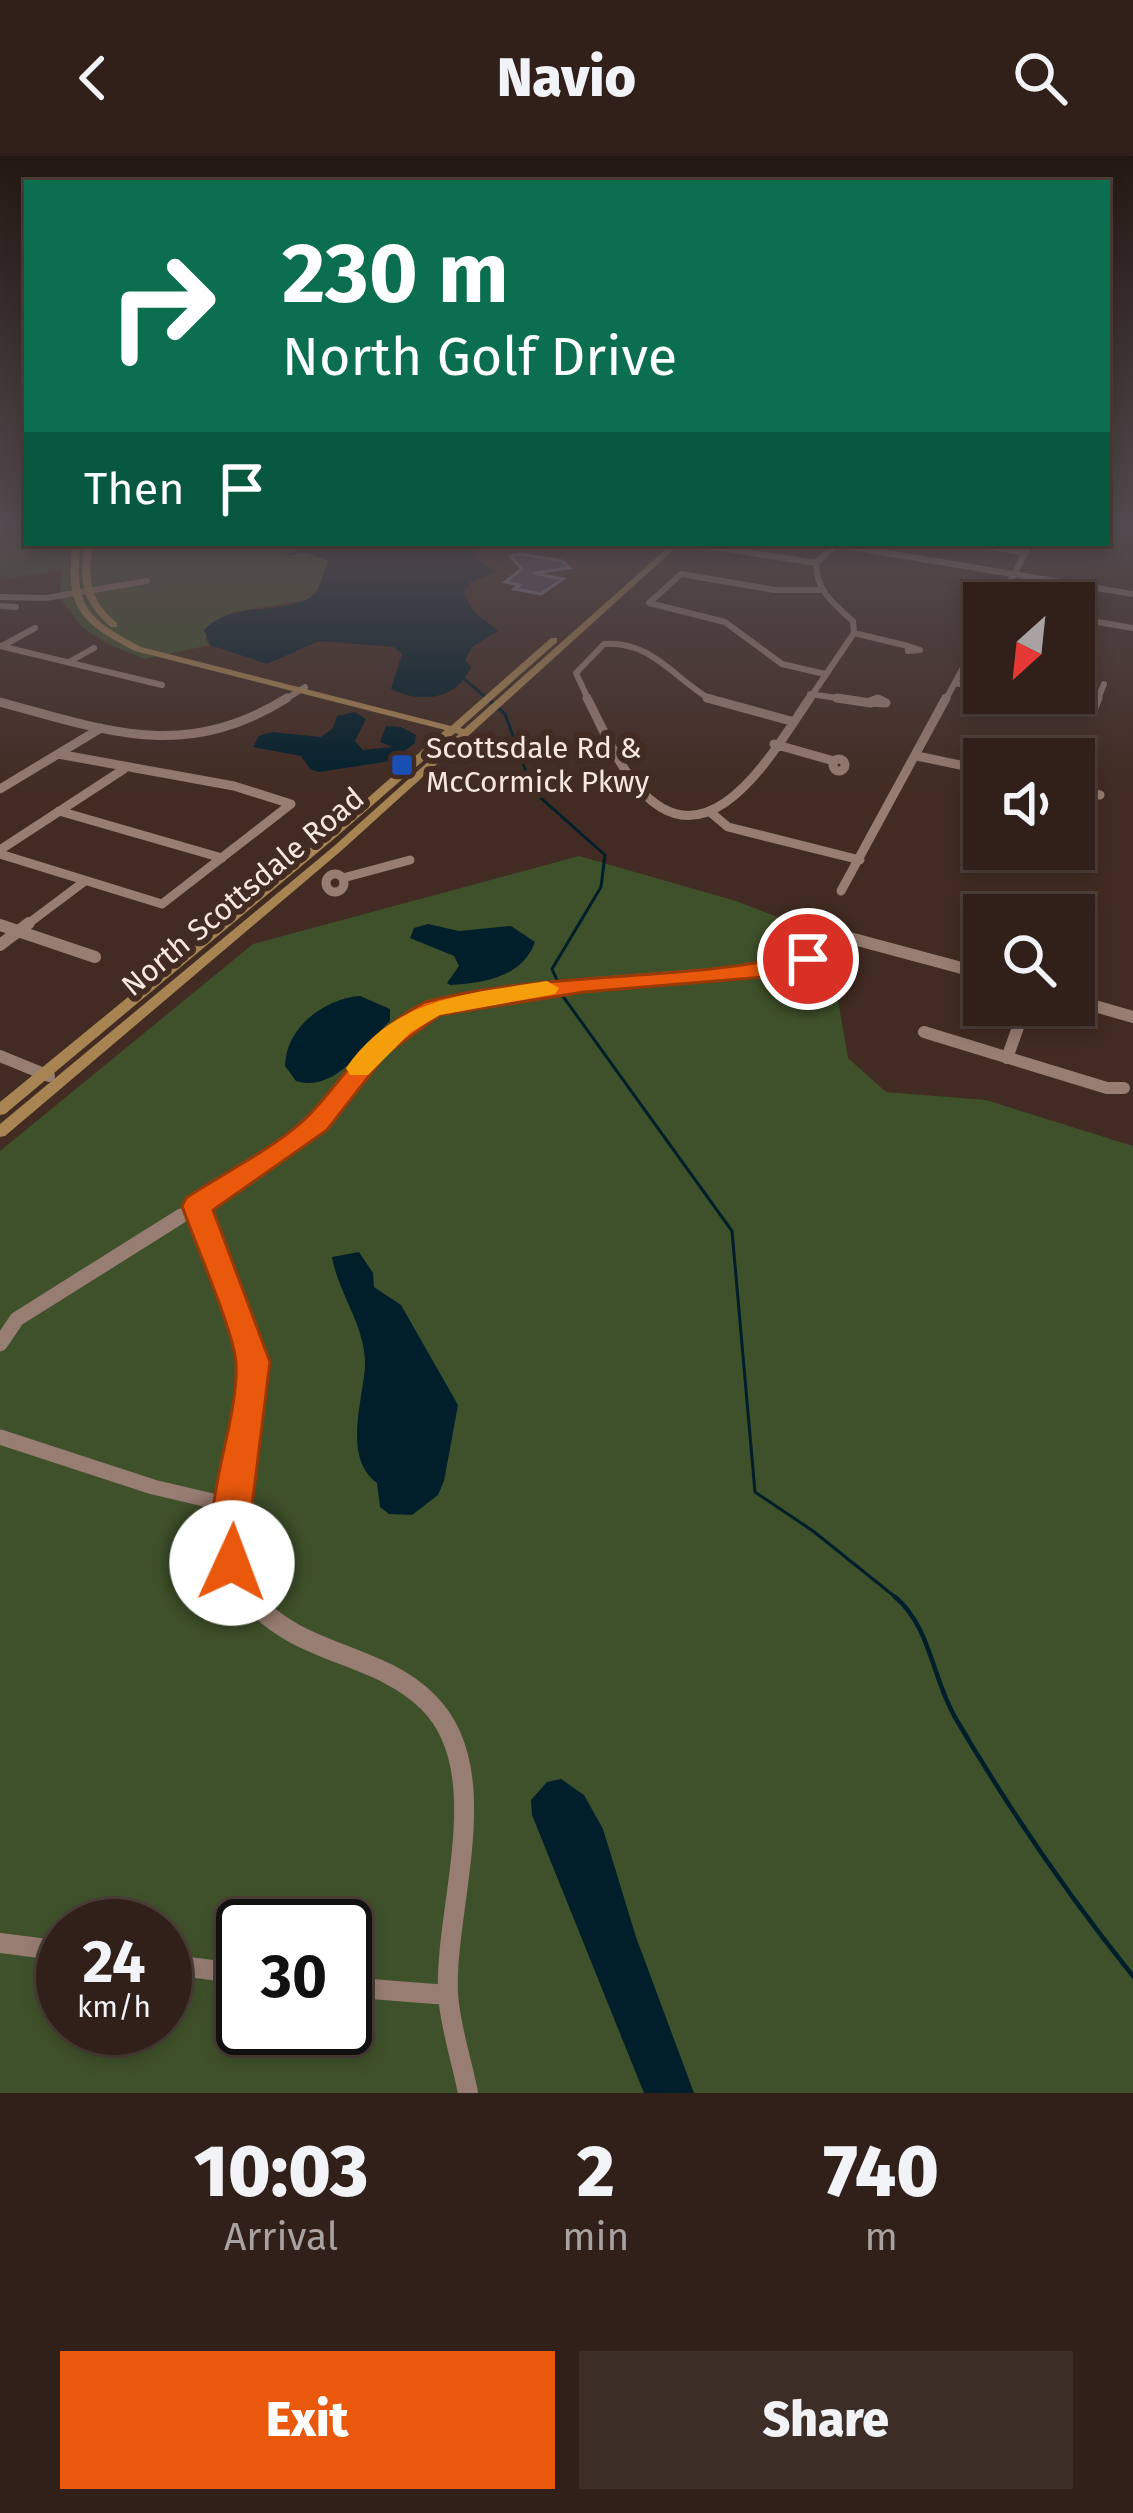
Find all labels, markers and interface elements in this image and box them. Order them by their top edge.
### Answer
icon: back [60,45,126,111]
icon: search [1007,45,1073,111]
text: Navio [497,46,636,110]
text: 230 m [282,223,509,324]
icon: right [84,228,240,384]
text: North Golf Drive [282,325,677,389]
icon: arrive [209,456,275,522]
text: Then [84,462,185,516]
north arrow [963,582,1095,714]
map controls [963,582,1095,1026]
place label: Scottsdale Rd & McCormick Pkwy [426,730,649,800]
button: sound [963,738,1095,870]
marker: Scottsdale Rd & McCormick Pkwy [389,752,415,778]
street label: North Scottsdale Road [114,780,372,1004]
button: search [963,894,1095,1026]
pin [757,908,859,1010]
icon: arrive [775,926,841,992]
position arrow [169,1500,295,1626]
speed limit sign: 30 [216,1899,372,2055]
text: 24 [82,1926,146,1998]
text: km/h [77,1989,151,2025]
text: 10:03 [194,2129,368,2215]
text: 2 [577,2129,615,2215]
text: 740 [823,2129,939,2215]
text: Arrival [224,2214,338,2260]
text: min [562,2214,629,2260]
text: m [864,2214,898,2260]
button: Exit [60,2351,555,2489]
button: Share [579,2351,1073,2489]

